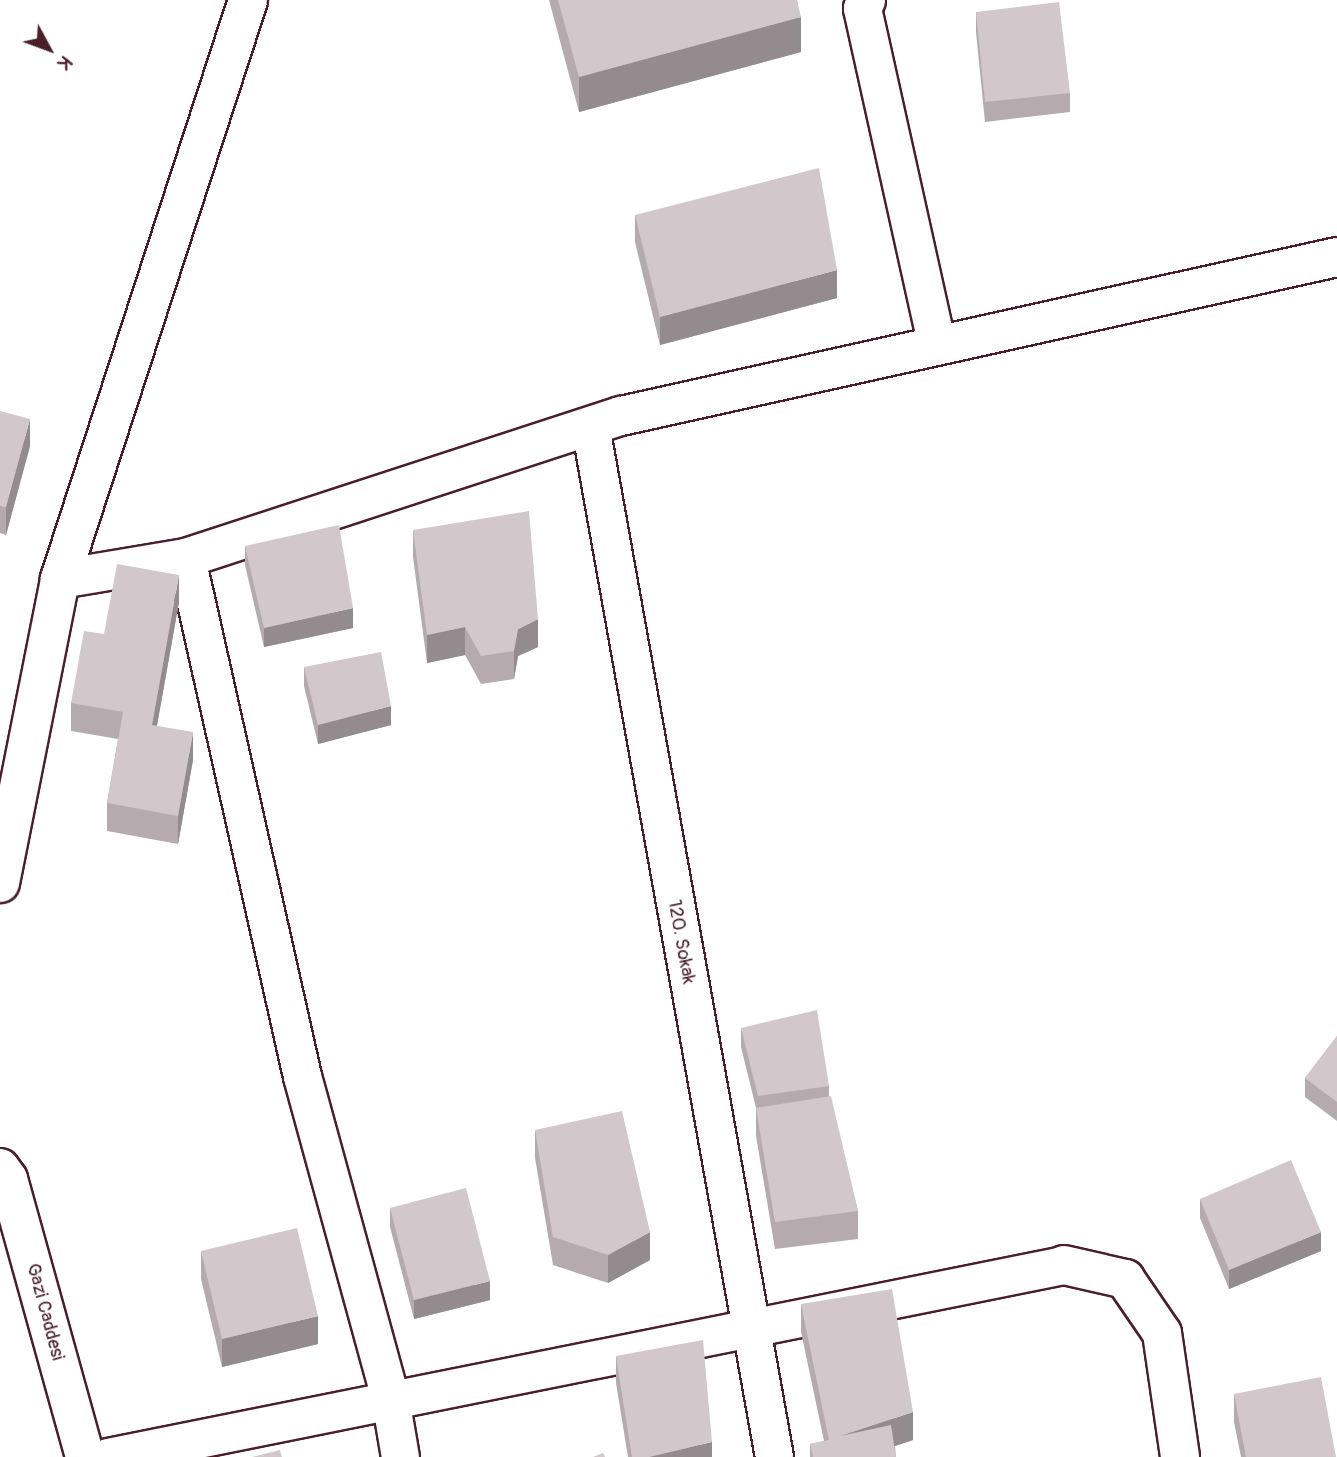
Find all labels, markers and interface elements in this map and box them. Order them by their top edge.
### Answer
north arrow [14,14,84,84]
text: K [52,51,78,75]
street label: 120. Sokak [662,898,700,986]
street label: Gazi Caddesi [21,1261,69,1363]

